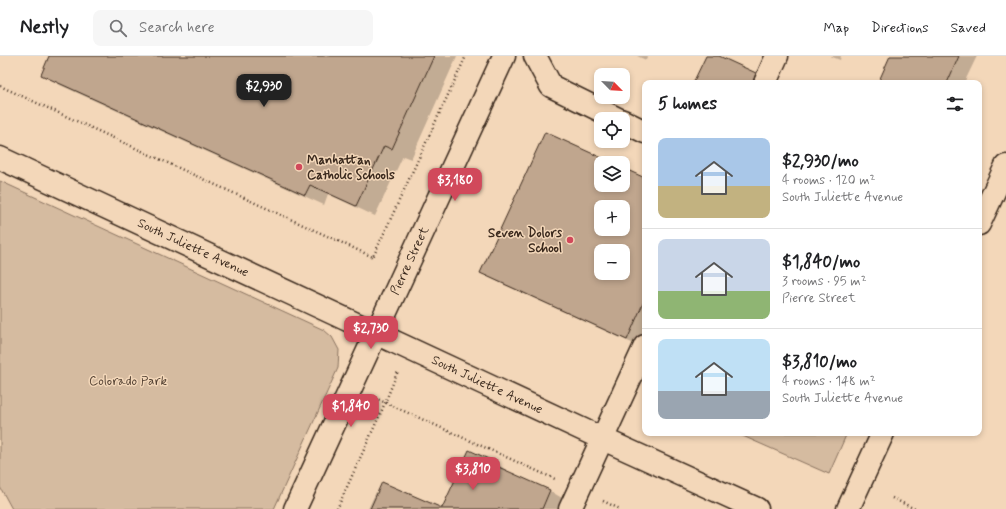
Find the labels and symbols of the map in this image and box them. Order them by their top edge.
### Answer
north arrow [594,68,630,104]
pin: $2,930 [231,74,297,108]
place label: Manhattan Catholic Schools [307,152,395,184]
marker: Manhattan Catholic Schools [294,162,304,172]
pin: $3,180 [422,168,488,202]
street label: South Juliette Avenue [135,215,252,281]
street label: Pierre Street [387,224,433,298]
place label: Seven Dolors School [488,225,562,257]
marker: Seven Dolors School [565,235,575,245]
pin: $2,730 [338,316,404,350]
street label: South Juliette Avenue [429,352,546,418]
park label: Colorado Park [89,373,168,390]
pin: $1,840 [318,394,384,428]
pin: $3,810 [440,457,506,491]

